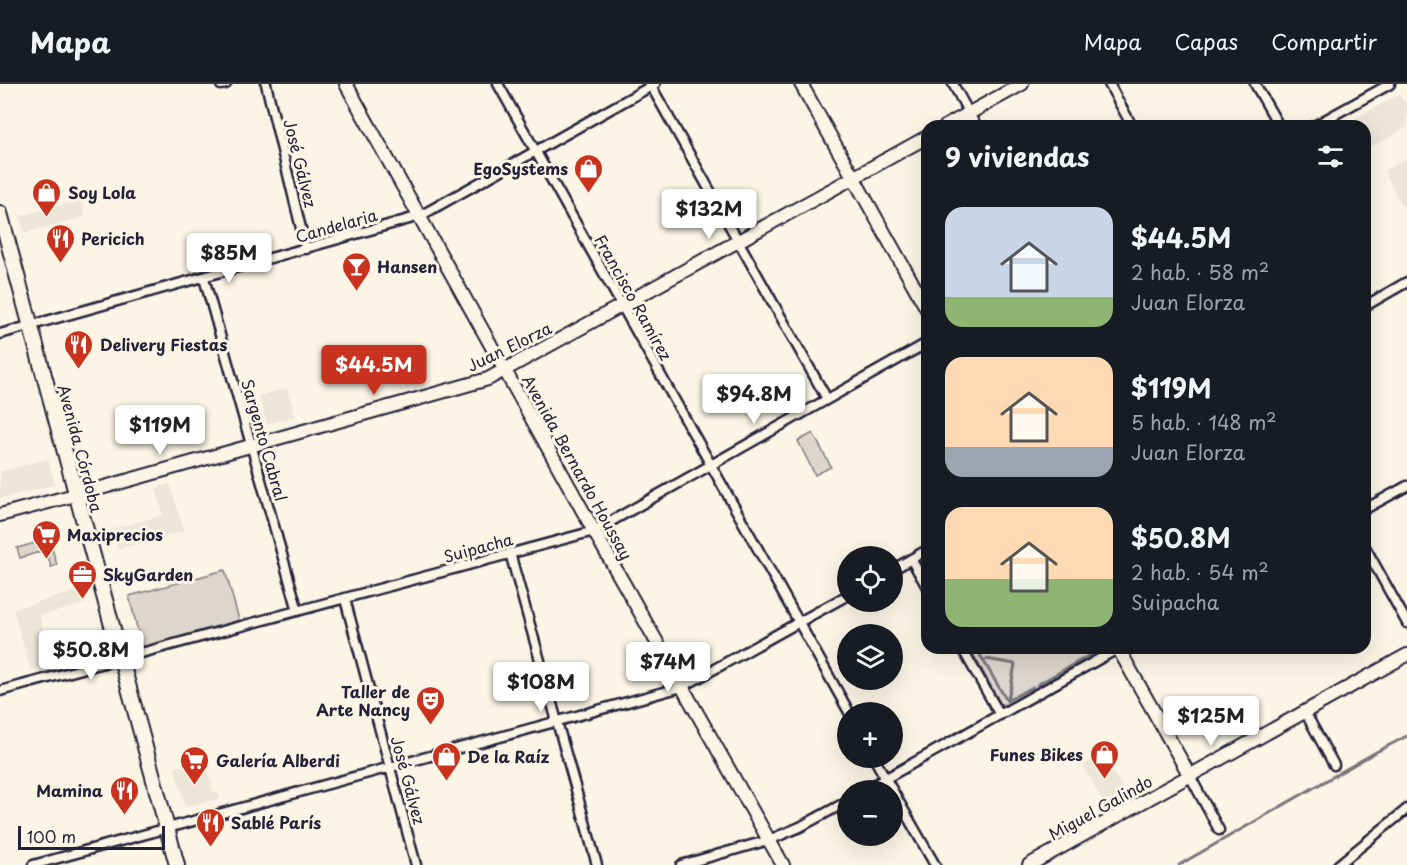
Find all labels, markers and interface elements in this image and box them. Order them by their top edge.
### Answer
text: Mapa [30,20,111,63]
text: Mapa [1084,25,1142,57]
text: Capas [1175,25,1238,57]
text: Compartir [1271,25,1377,57]
street label: José Gálvez [278,116,324,210]
text: 9 viviendas [945,137,1090,176]
icon: filters [1314,140,1347,173]
shop icon: EgoSystems [573,152,605,194]
place label: EgoSystems [474,156,568,180]
shop icon: Soy Lola [31,176,63,218]
place label: Soy Lola [68,180,136,204]
pin: $132M [667,189,751,240]
text: $132M [676,193,742,223]
street label: Candelaria [292,202,380,248]
text: $44.5M [1131,218,1231,257]
restaurant icon: Pericich [44,222,76,264]
place label: Pericich [81,226,145,250]
street label: Francisco Ramírez [589,230,679,365]
icon: home [993,231,1065,303]
pin: $85M [193,233,265,284]
text: $85M [201,237,257,267]
bar icon: Hansen [340,250,372,292]
place label: Hansen [377,254,437,278]
text: 2 hab. · 58 m² [1131,257,1269,287]
text: Juan Elorza [1131,287,1245,317]
street label: Juan Elorza [463,315,555,377]
restaurant icon: Delivery Fiestas [63,328,95,370]
place label: Delivery Fiestas [100,332,227,356]
pin: $44.5M [325,345,423,396]
text: $44.5M [335,349,413,379]
text: $119M [1131,368,1211,407]
street label: Avenida Bernardo Houssay [517,370,639,564]
pin: $94.8M [705,374,803,425]
street label: Sargento Cabral [236,376,294,504]
text: $94.8M [716,378,792,408]
icon: home [993,381,1065,453]
street label: Avenida Córdoba [52,382,110,515]
pin: $119M [118,405,202,456]
text: 5 hab. · 148 m² [1131,407,1277,437]
text: $119M [129,409,191,439]
text: Juan Elorza [1131,437,1245,467]
supermarket icon: Maxiprecios [30,518,62,560]
text: $50.8M [1131,518,1231,557]
place label: Maxiprecios [67,522,163,546]
street label: Suipacha [441,526,515,568]
icon: home [993,531,1065,603]
map controls [837,546,903,846]
button: locate [837,546,903,612]
text: 2 hab. · 54 m² [1131,557,1269,587]
office icon: SkyGarden [66,558,98,600]
place label: SkyGarden [103,562,193,586]
text: Suipacha [1131,587,1219,617]
button: layers [837,624,903,690]
pin: $50.8M [42,630,140,681]
text: $50.8M [53,634,129,664]
pin: $74M [632,642,704,693]
text: $74M [640,646,696,676]
pin: $108M [499,662,583,713]
text: $108M [507,666,575,696]
place label: Taller de Arte Nancy [316,679,410,721]
theatre icon: Taller de Arte Nancy [415,684,447,726]
pin: $125M [1169,696,1253,747]
text: $125M [1177,700,1245,730]
button: + [837,702,903,768]
street label: José Gálvez [386,733,432,827]
shop icon: Funes Bikes [1088,738,1120,780]
shop icon: De la Raíz [430,740,462,782]
place label: Funes Bikes [990,742,1083,766]
supermarket icon: Galería Alberdi [179,744,211,786]
place label: De la Raíz [467,744,550,768]
place label: Galería Alberdi [216,748,340,772]
street label: Miguel Galindo [1044,768,1156,845]
restaurant icon: Mamina [108,774,140,816]
place label: Mamina [36,778,103,802]
button: − [837,780,903,846]
restaurant icon: Sablé París [194,806,226,848]
place label: Sablé París [231,810,321,834]
scale bar [18,823,165,850]
text: 100 m [27,824,76,848]

